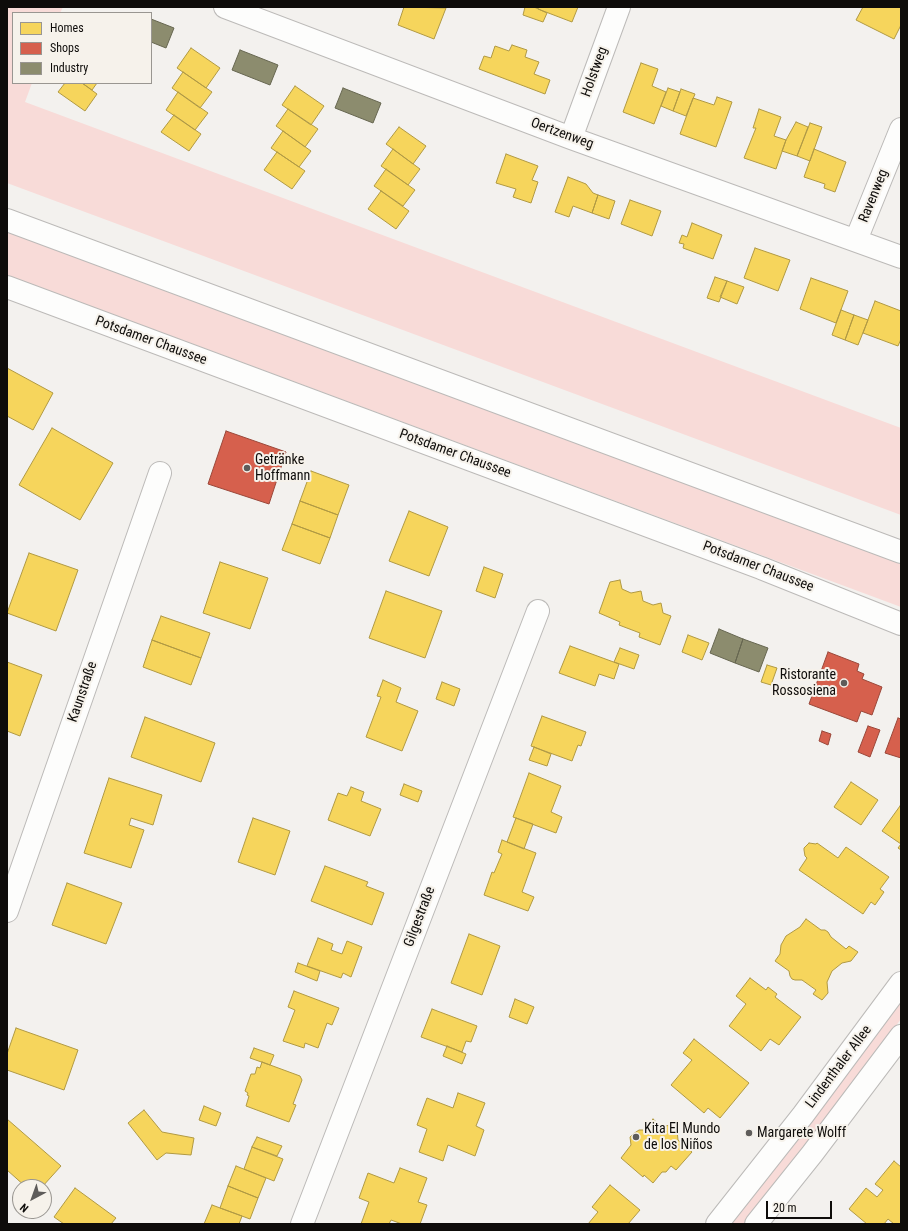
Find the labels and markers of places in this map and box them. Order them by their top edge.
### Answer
place label: Getränke Hoffmann [255,452,310,484]
marker: Getränke Hoffmann [242,463,252,473]
place label: Ristorante Rossosiena [772,667,836,700]
marker: Ristorante Rossosiena [839,678,849,688]
place label: Kita El Mundo de los Niños [644,1121,720,1154]
place label: Margarete Wolff [757,1125,846,1141]
marker: Margarete Wolff [744,1128,754,1138]
marker: Kita El Mundo de los Niños [631,1132,641,1142]

